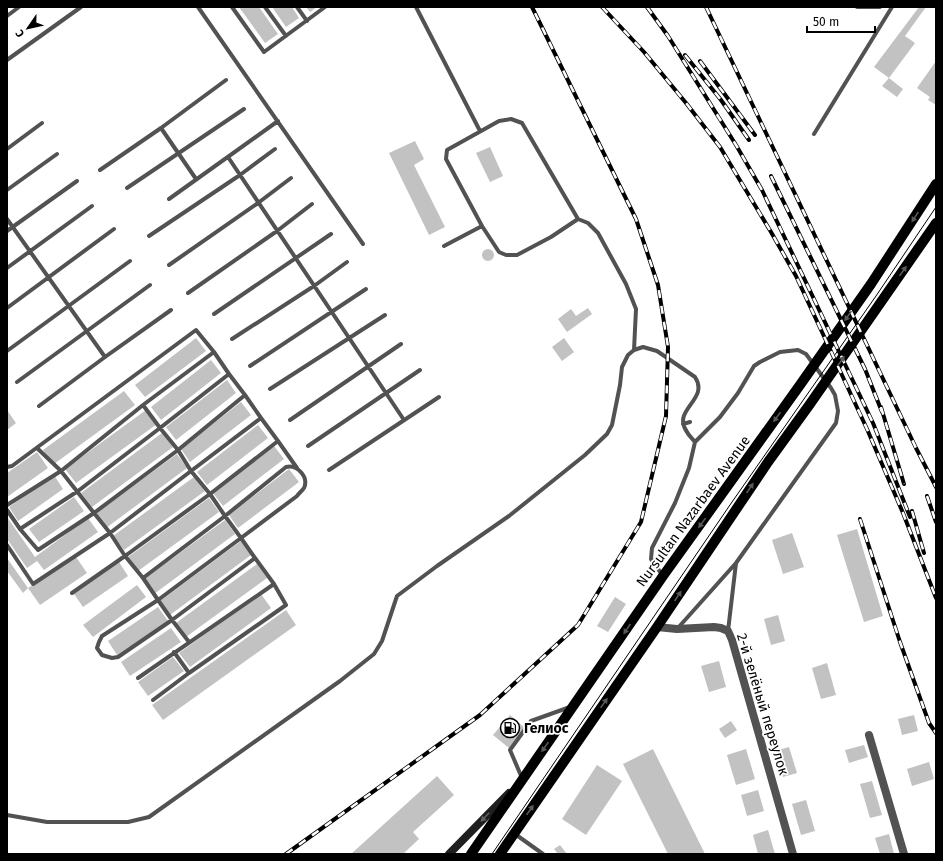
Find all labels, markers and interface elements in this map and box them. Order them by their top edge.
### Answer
north arrow [8,8,48,48]
scale bar [807,8,875,34]
text: 50 m [813,15,839,29]
text: С [13,26,27,40]
one-way arrow [911,212,919,222]
one-way arrow [899,265,907,276]
one-way arrow [844,311,852,321]
one-way arrow [837,356,845,366]
one-way arrow [774,412,782,422]
street label: Nursultan Nazarbaev Avenue [633,432,754,590]
one-way arrow [746,483,754,493]
one-way arrow [697,517,706,528]
one-way arrow [674,591,682,601]
one-way arrow [623,624,631,634]
street label: 2-й зелёный переулок [733,631,792,778]
one-way arrow [600,698,608,708]
fuel station icon: Гелиос [499,717,521,739]
place label: Гелиос [524,720,569,737]
one-way arrow [541,742,549,753]
one-way arrow [526,805,534,815]
one-way arrow [480,812,490,822]

